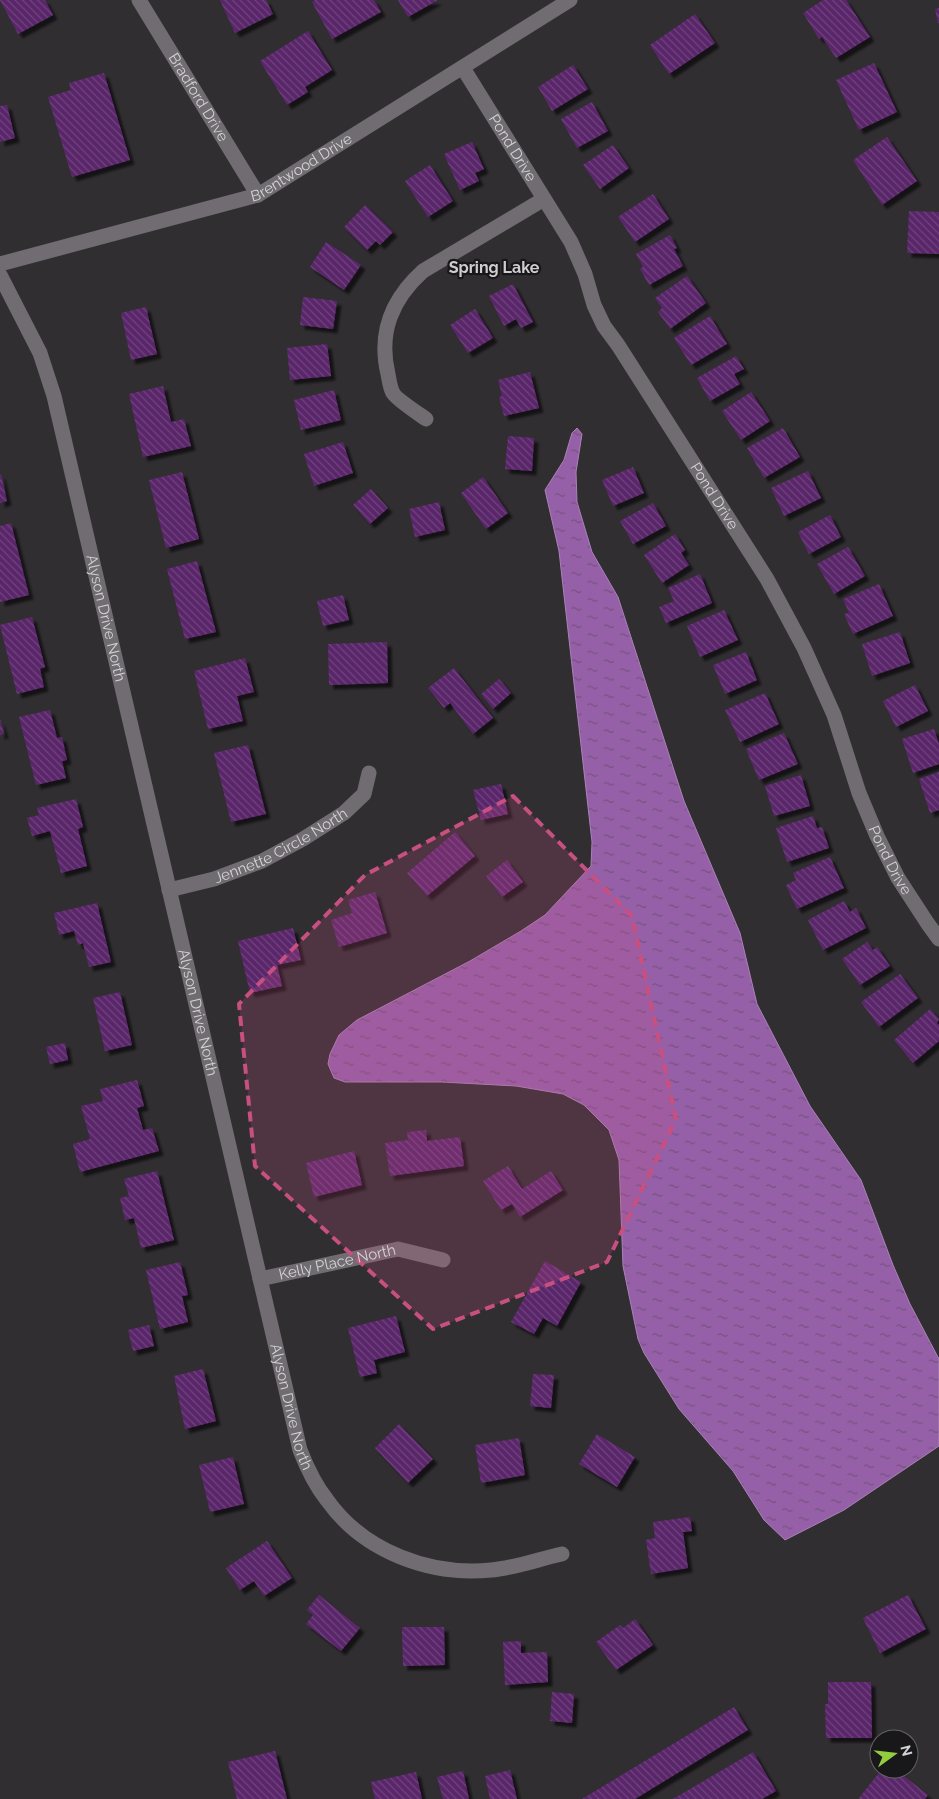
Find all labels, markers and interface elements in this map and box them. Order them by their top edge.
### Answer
street label: Bradford Drive [165,50,232,145]
street label: Pond Drive [485,111,540,185]
street label: Brentwood Drive [249,129,355,206]
district label: Spring Lake [449,258,540,277]
street label: Pond Drive [686,459,742,533]
street label: Alyson Drive North [82,553,129,683]
street label: Jennette Circle North [212,804,351,887]
street label: Pond Drive [865,823,916,899]
street label: Alyson Drive North [174,947,221,1078]
street label: Kelly Place North [277,1241,397,1284]
street label: Alyson Drive North [266,1342,316,1473]
north arrow [869,1729,919,1779]
text: N [897,1743,916,1758]

